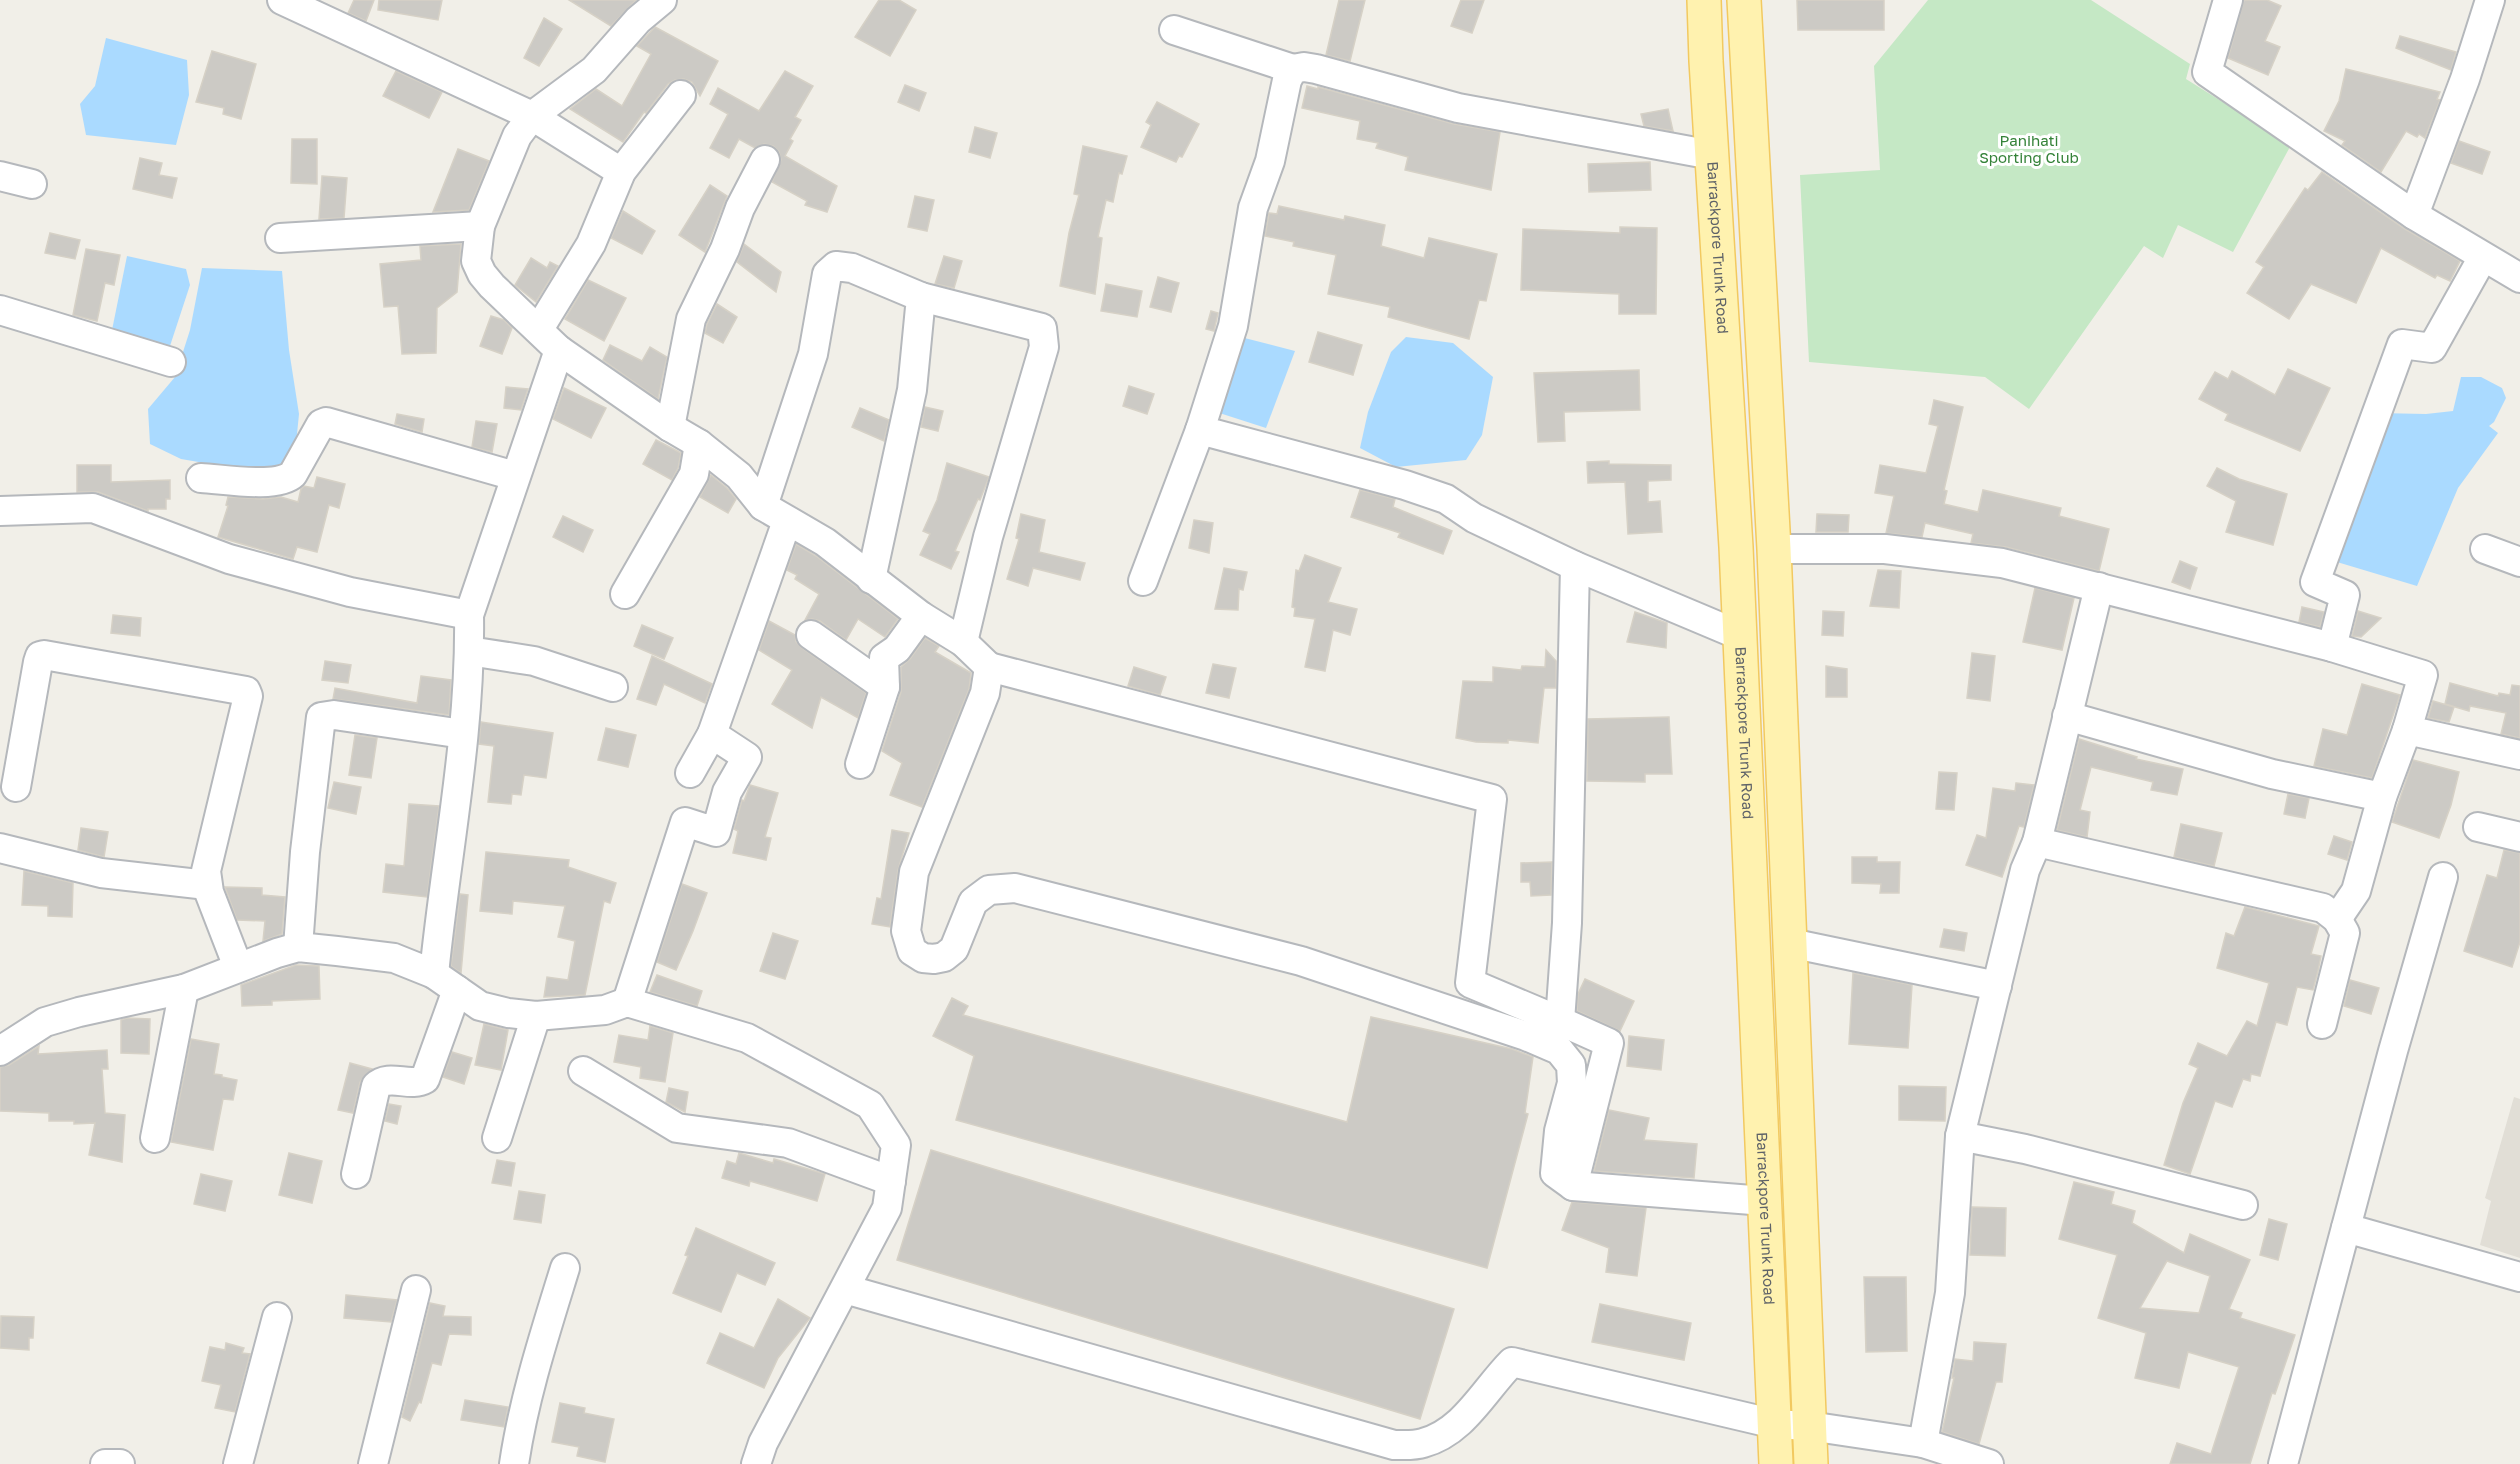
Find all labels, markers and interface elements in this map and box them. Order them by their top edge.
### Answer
park label: Panihati Sporting Club [1979,131,2079,166]
street label: Barrackpore Trunk Road [1704,161,1733,334]
street label: Barrackpore Trunk Road [1732,646,1758,820]
street label: Barrackpore Trunk Road [1754,1132,1779,1305]

